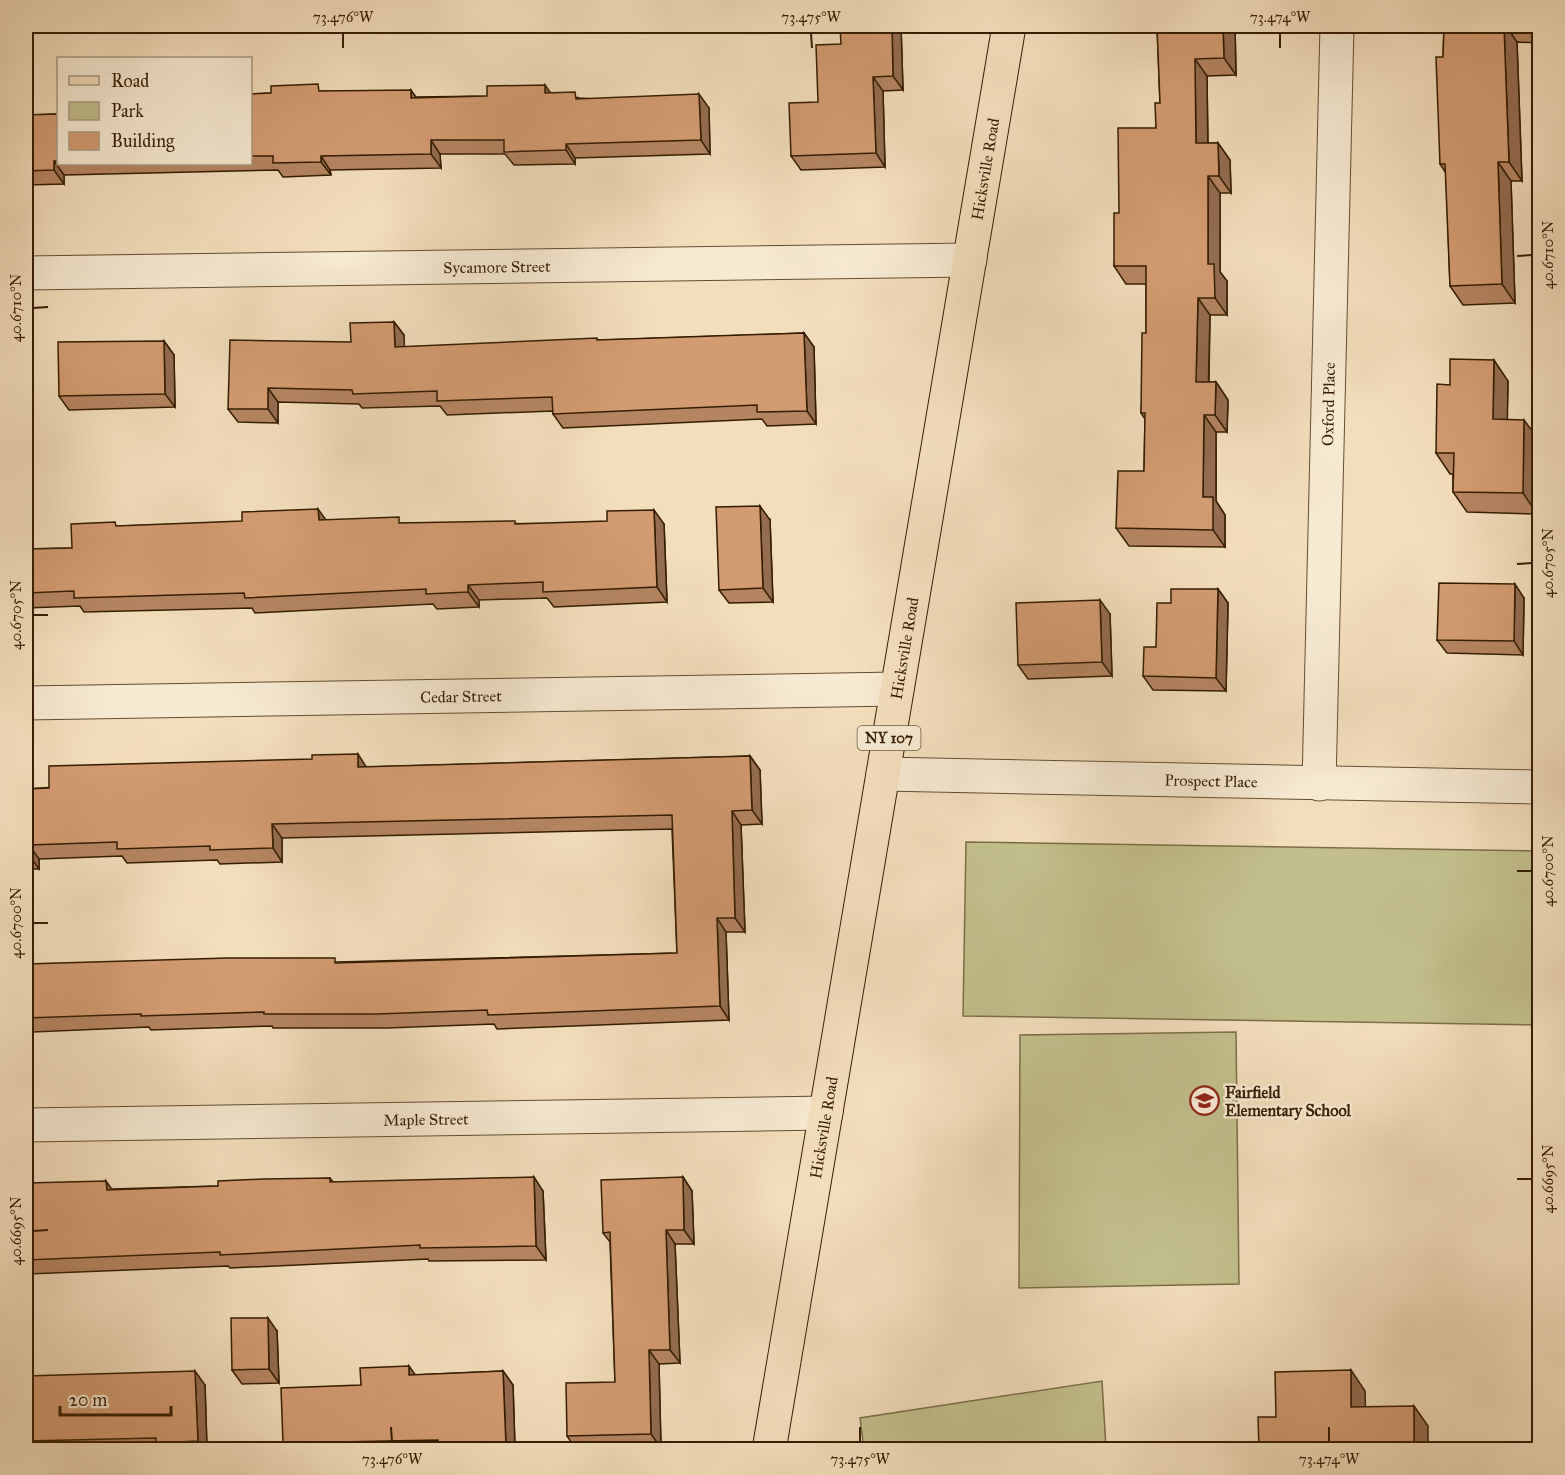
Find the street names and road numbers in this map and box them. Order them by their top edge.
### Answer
street label: Hicksville Road [967,117,1003,222]
street label: Sycamore Street [443,256,551,277]
street label: Oxford Place [1318,362,1339,446]
street label: Hicksville Road [886,596,922,701]
street label: Cedar Street [420,686,502,706]
road number: NY 107 [858,726,920,750]
street label: Prospect Place [1164,770,1258,791]
street label: Hicksville Road [805,1075,841,1180]
street label: Maple Street [383,1109,469,1129]

